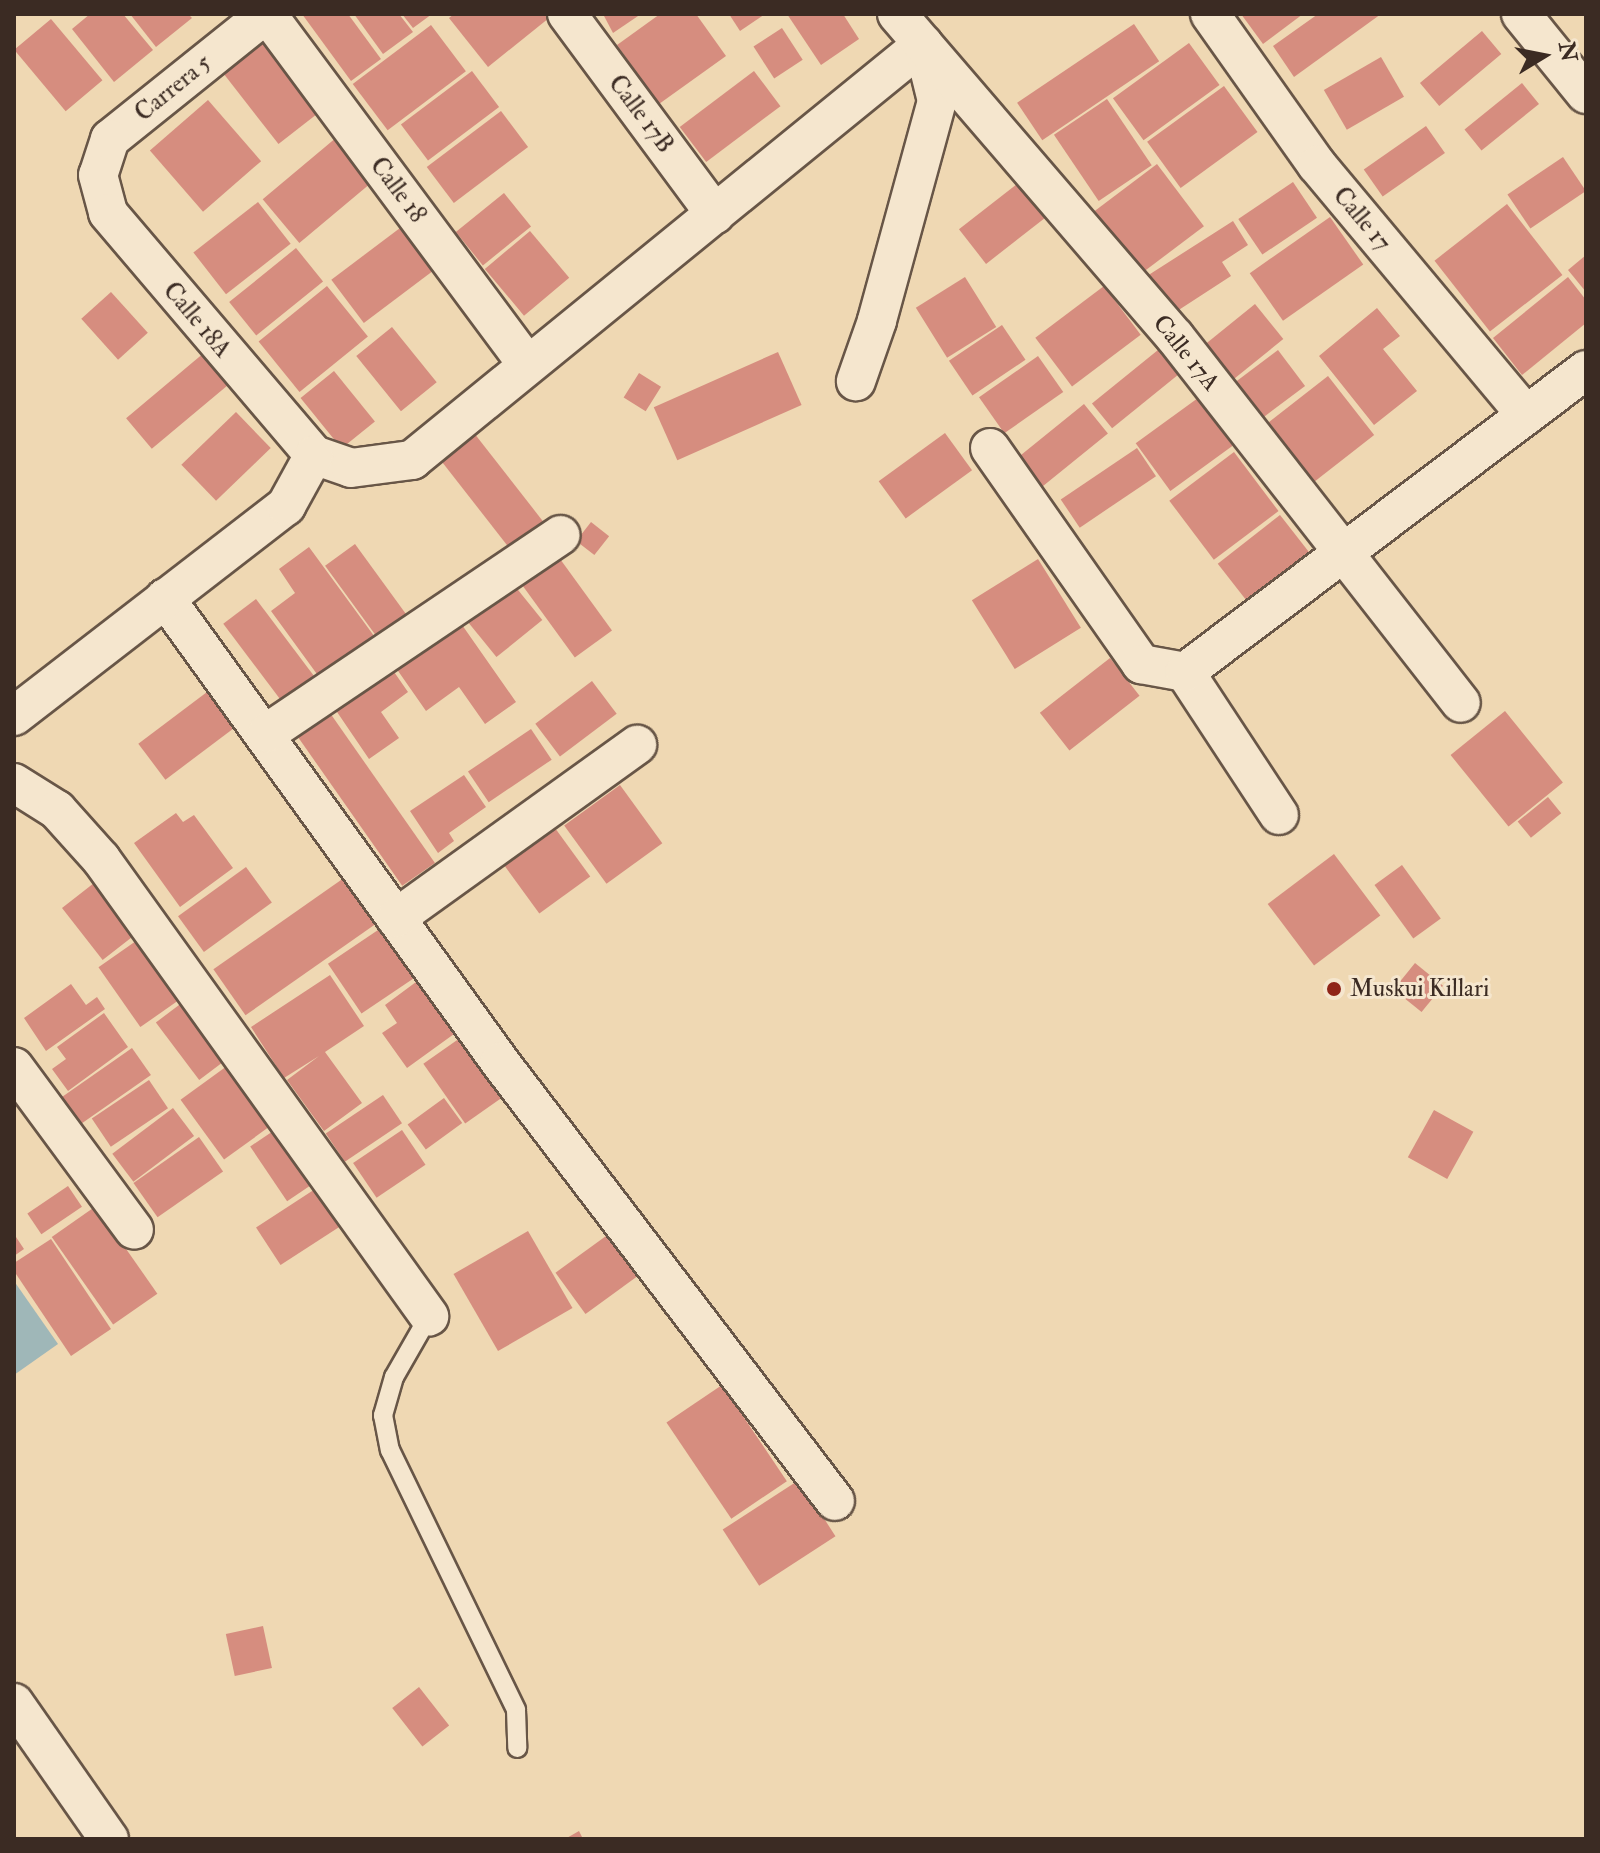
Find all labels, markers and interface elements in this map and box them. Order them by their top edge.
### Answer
north arrow [1504,16,1584,96]
text: N [1552,40,1583,64]
street label: Carrera 5 [129,49,217,127]
street label: Calle 17B [602,69,680,159]
street label: Calle 18 [364,152,432,228]
street label: Calle 17 [1327,181,1397,257]
street label: Calle 18A [157,276,237,364]
street label: Calle 17A [1147,309,1225,397]
place label: Muskui Killari [1350,975,1489,1003]
marker: Muskui Killari [1325,980,1343,998]

